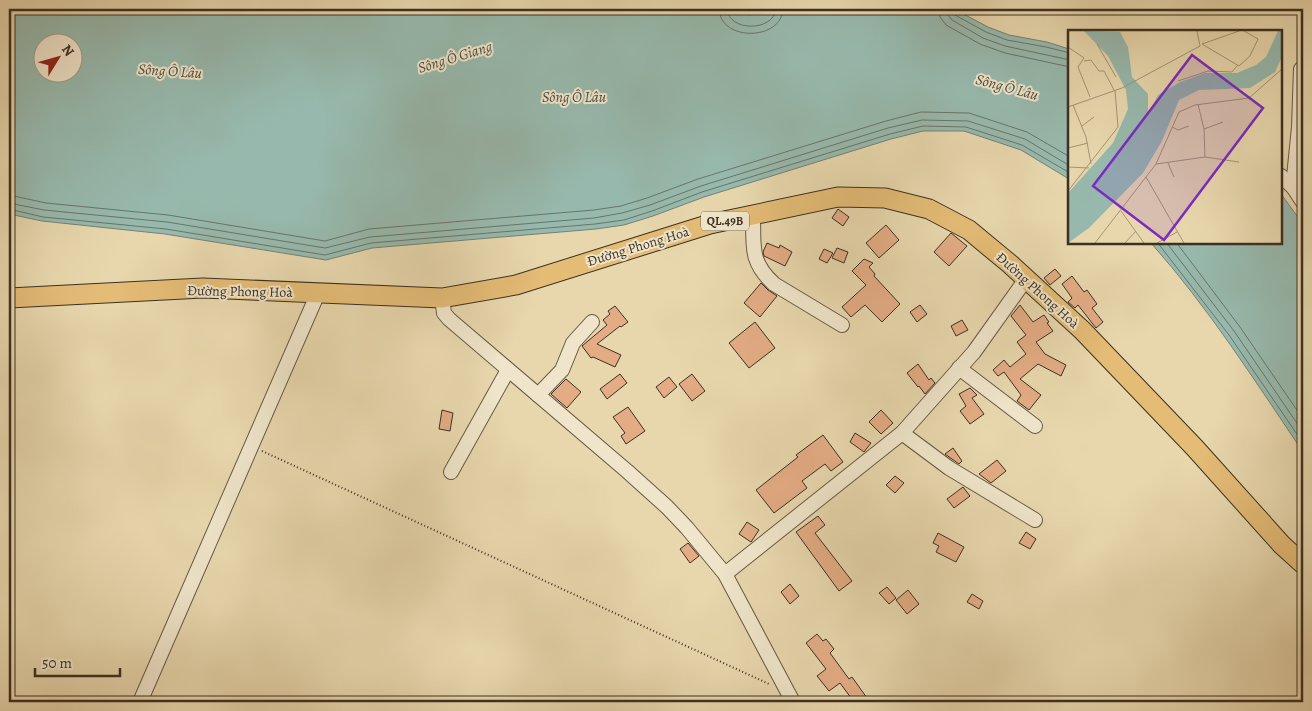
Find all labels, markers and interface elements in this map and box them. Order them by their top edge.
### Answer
inset map [1068,30,1282,244]
north arrow [32,32,82,82]
water label: Sông Ô Giang [415,36,495,78]
text: N [57,41,79,60]
water label: Sông Ô Lâu [137,59,203,83]
water label: Sông Ô Lâu [973,69,1041,105]
water label: Sông Ô Lâu [542,87,606,107]
road number: QL.49B [701,212,749,230]
street label: Đường Phong Hoà [585,222,692,271]
street label: Đường Phong Hoà [992,248,1084,333]
street label: Đường Phong Hoà [187,281,294,302]
scale bar [35,646,120,678]
text: 50 m [42,653,72,673]

